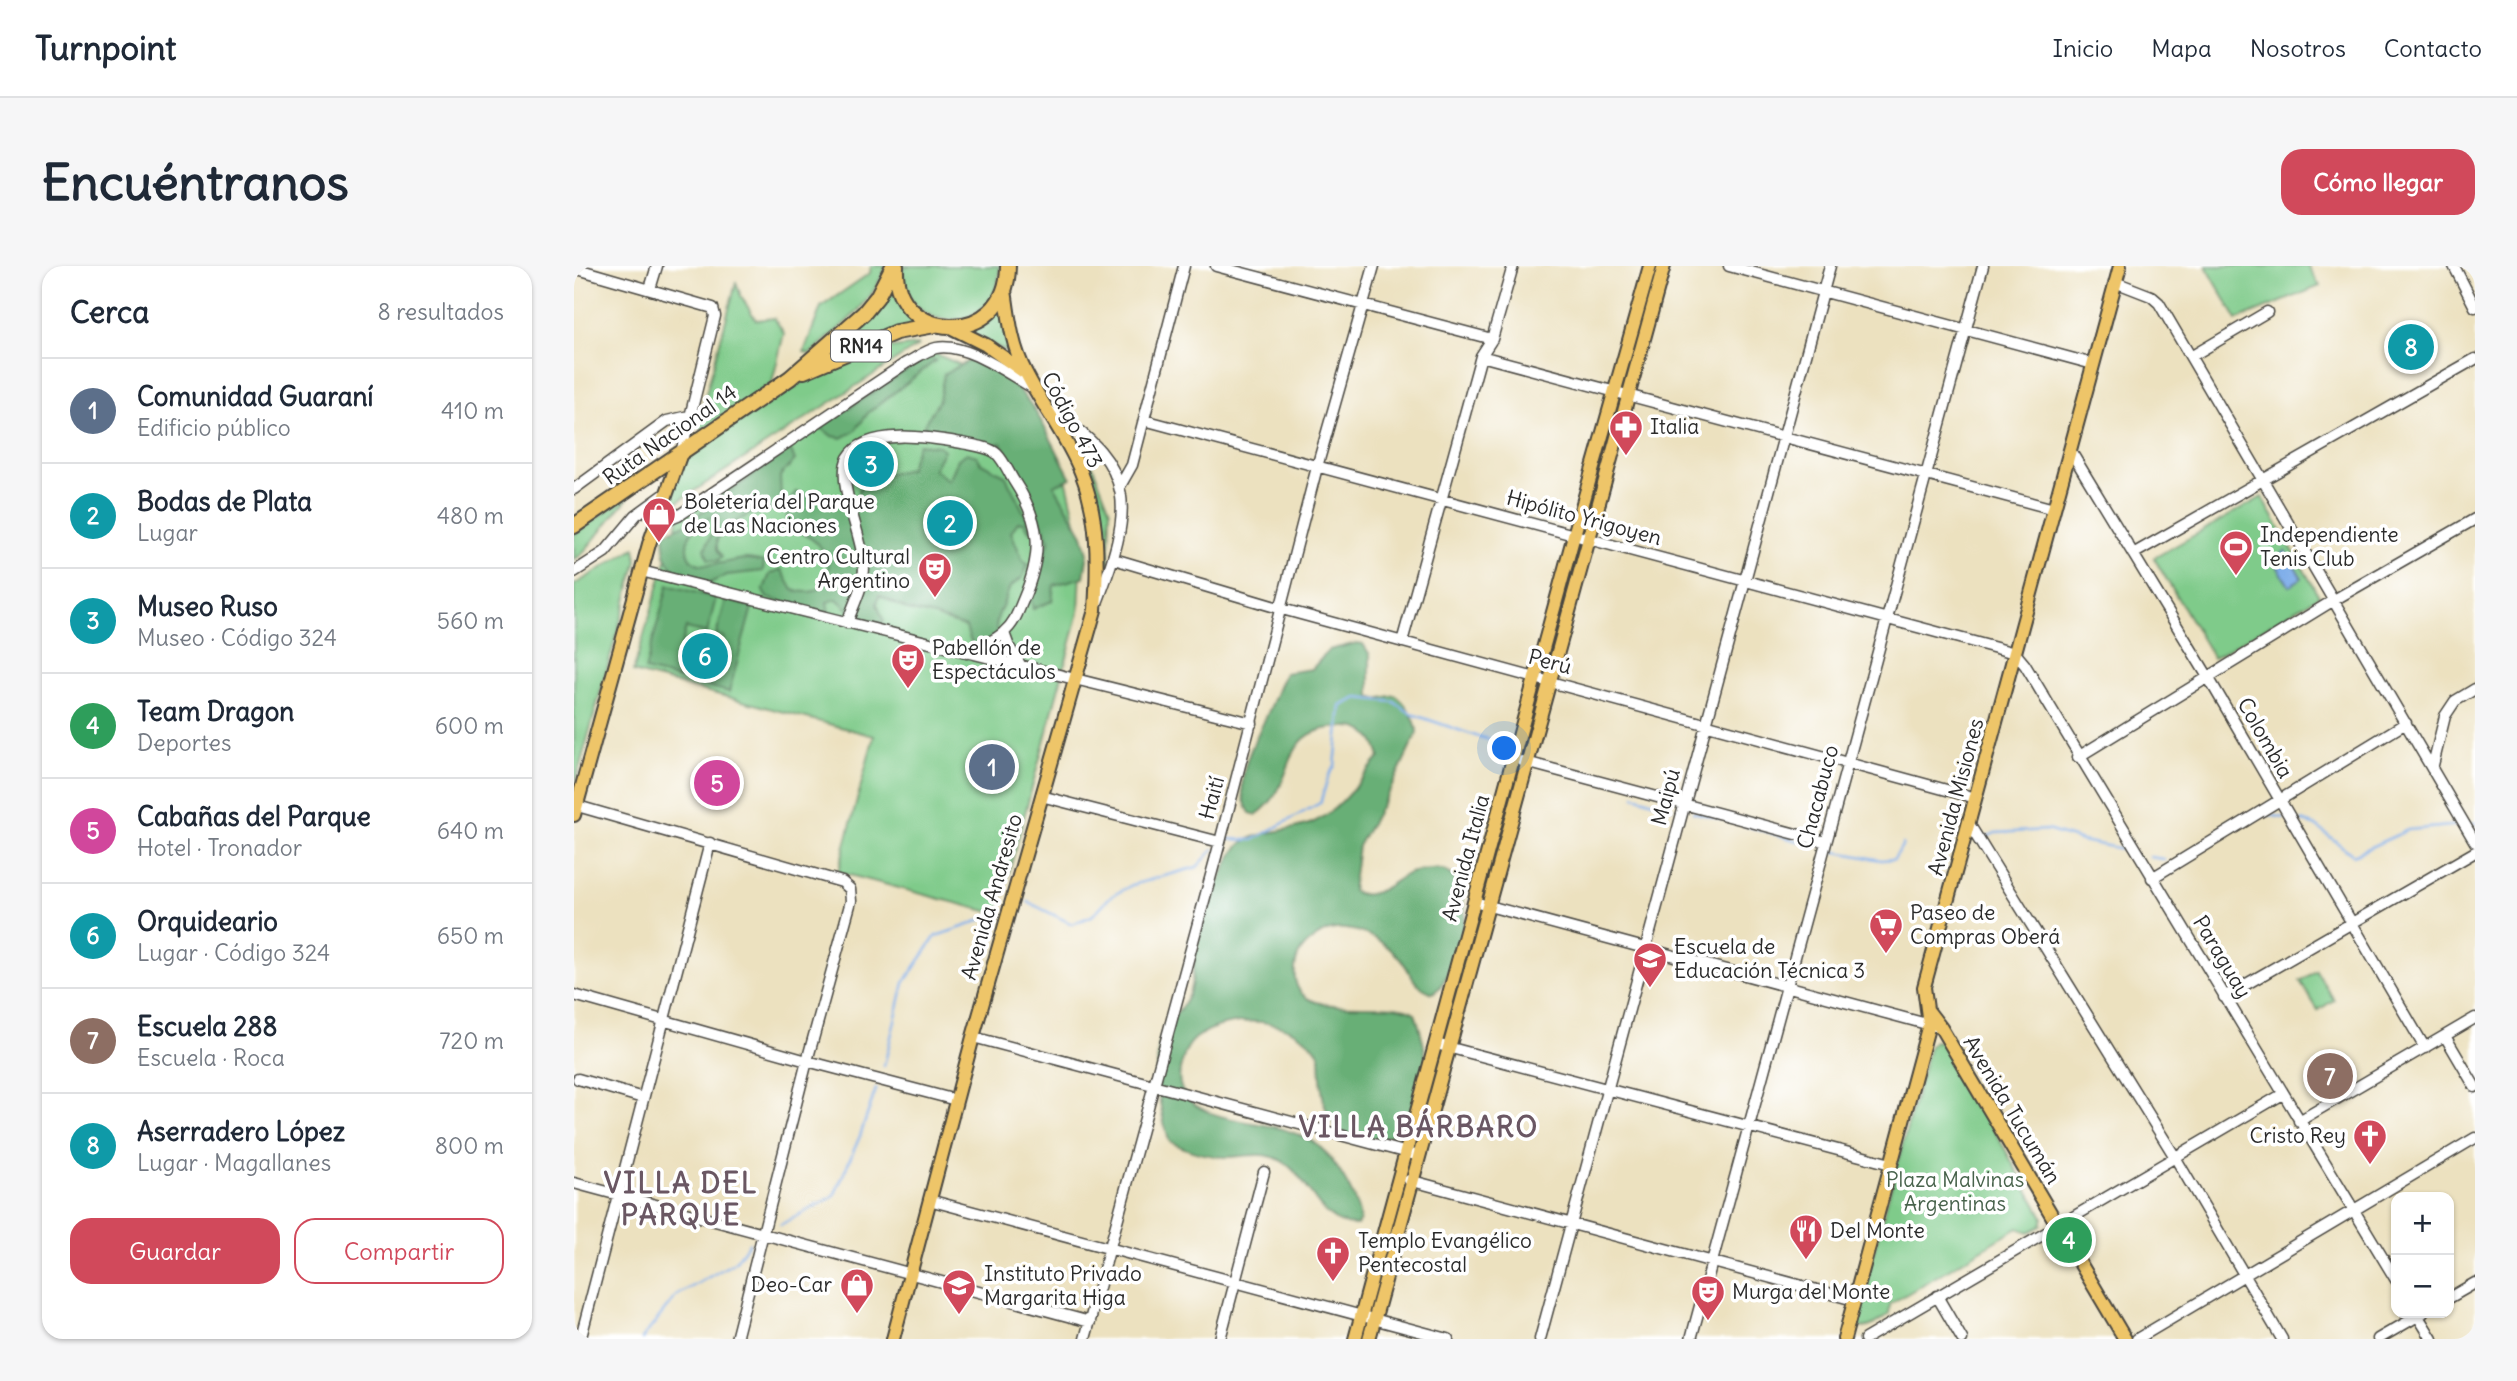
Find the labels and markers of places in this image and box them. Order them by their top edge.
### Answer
pin: 8 [2388,321,2434,373]
pharmacy icon: Italia [1607,408,1645,457]
place label: Italia [1650,413,1699,440]
pin: 3 [848,438,894,490]
place label: Boletería del Parque de Las Naciones [684,488,875,539]
shop icon: Boletería del Parque de Las Naciones [640,495,678,544]
pin: 2 [927,497,973,549]
place label: Independiente Tenis Club [2260,521,2399,572]
sports icon: Independiente Tenis Club [2217,528,2255,577]
place label: Centro Cultural Argentino [766,543,910,594]
theatre icon: Centro Cultural Argentino [916,550,954,599]
pin: 6 [682,630,728,682]
place label: Pabellón de Espectáculos [932,634,1056,685]
theatre icon: Pabellón de Espectáculos [889,641,927,690]
pin: 1 [969,741,1015,793]
pin: 5 [694,757,740,809]
place label: Paseo de Compras Oberá [1910,899,2060,950]
supermarket icon: Paseo de Compras Oberá [1867,906,1905,955]
place label: Escuela de Educación Técnica 3 [1674,933,1865,984]
school or university icon: Escuela de Educación Técnica 3 [1631,940,1669,989]
pin: 7 [2307,1050,2353,1102]
church icon: Cristo Rey [2351,1117,2389,1166]
place label: Cristo Rey [2249,1122,2346,1149]
restaurant icon: Del Monte [1787,1212,1825,1261]
pin: 4 [2046,1214,2092,1266]
place label: Del Monte [1830,1217,1925,1244]
place label: Templo Evangélico Pentecostal [1358,1227,1532,1278]
church icon: Templo Evangélico Pentecostal [1314,1234,1352,1283]
place label: Instituto Privado Margarita Higa [984,1260,1142,1311]
shop icon: Deo-Car [838,1266,876,1315]
school or university icon: Instituto Privado Margarita Higa [940,1267,978,1316]
place label: Deo-Car [751,1271,832,1298]
theatre icon: Murga del Monte [1689,1273,1727,1322]
place label: Murga del Monte [1732,1278,1890,1305]

